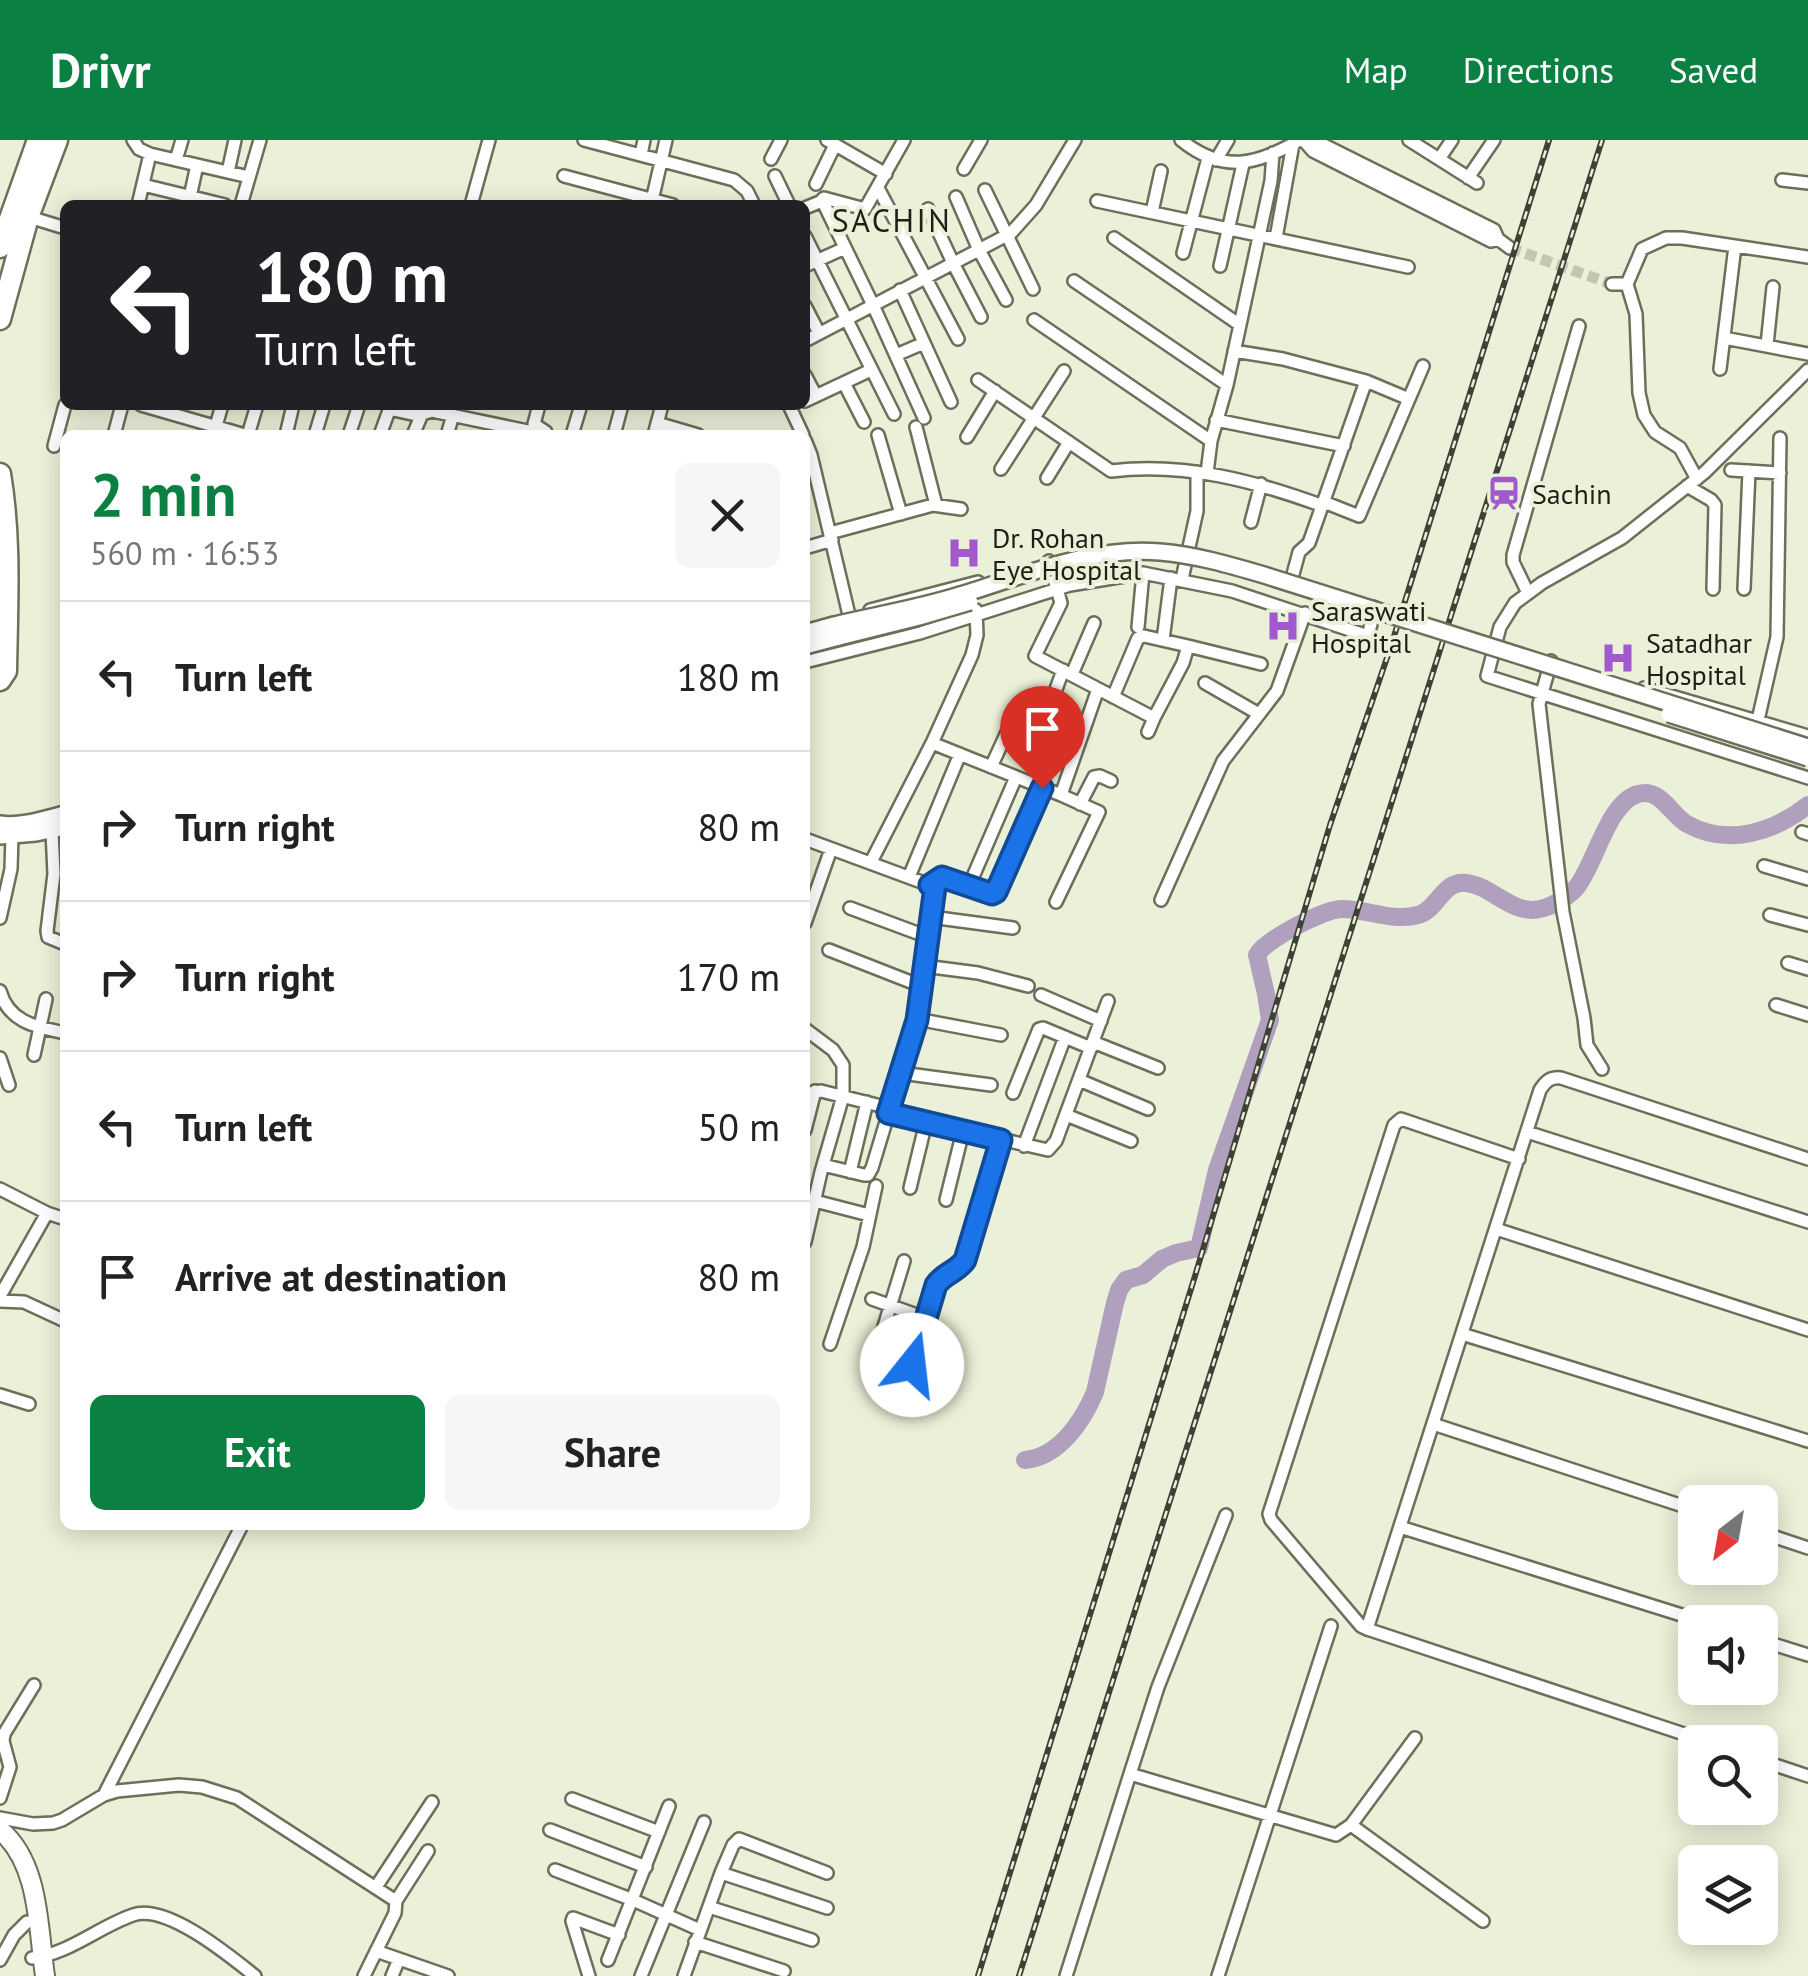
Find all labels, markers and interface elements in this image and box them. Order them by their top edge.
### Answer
text: Drivr [50,39,151,101]
text: Map [1344,47,1408,93]
text: Directions [1463,47,1614,93]
text: Saved [1669,47,1758,93]
district label: SACHIN [832,199,952,241]
text: 180 m [255,231,448,321]
icon: left [90,240,220,370]
text: Turn left [255,319,416,377]
text: 2 min [90,455,236,533]
button: close [675,463,780,568]
station icon: Sachin [1485,474,1523,512]
place label: Sachin [1532,475,1612,512]
place label: Dr. Rohan Eye Hospital [992,519,1141,588]
text: 560 m · 16:53 [90,532,279,574]
hospital icon: Dr. Rohan Eye Hospital [945,534,983,572]
place label: Saraswati Hospital [1311,592,1426,661]
hospital icon: Saraswati Hospital [1264,607,1302,645]
place label: Satadhar Hospital [1646,624,1752,693]
hospital icon: Satadhar Hospital [1599,639,1637,677]
icon: left [90,649,145,704]
text: Turn left [175,652,312,701]
text: 180 m [677,652,780,701]
pin [1000,686,1085,789]
icon: arrive [1015,701,1070,756]
icon: right [90,799,145,854]
text: Turn right [175,802,335,851]
text: 80 m [698,802,780,851]
icon: right [90,949,145,1004]
text: Turn right [175,952,335,1001]
text: 170 m [677,952,780,1001]
icon: left [90,1099,145,1154]
text: Turn left [175,1102,312,1151]
text: 50 m [698,1102,780,1151]
icon: arrive [90,1249,145,1304]
text: Arrive at destination [175,1252,507,1301]
text: 80 m [698,1252,780,1301]
position arrow [860,1313,964,1417]
button: Exit [90,1395,425,1510]
button: Share [445,1395,780,1510]
north arrow [1678,1485,1778,1585]
map controls [1678,1485,1778,1945]
button: sound [1678,1605,1778,1705]
button: search [1678,1725,1778,1825]
button: layers [1678,1845,1778,1945]

